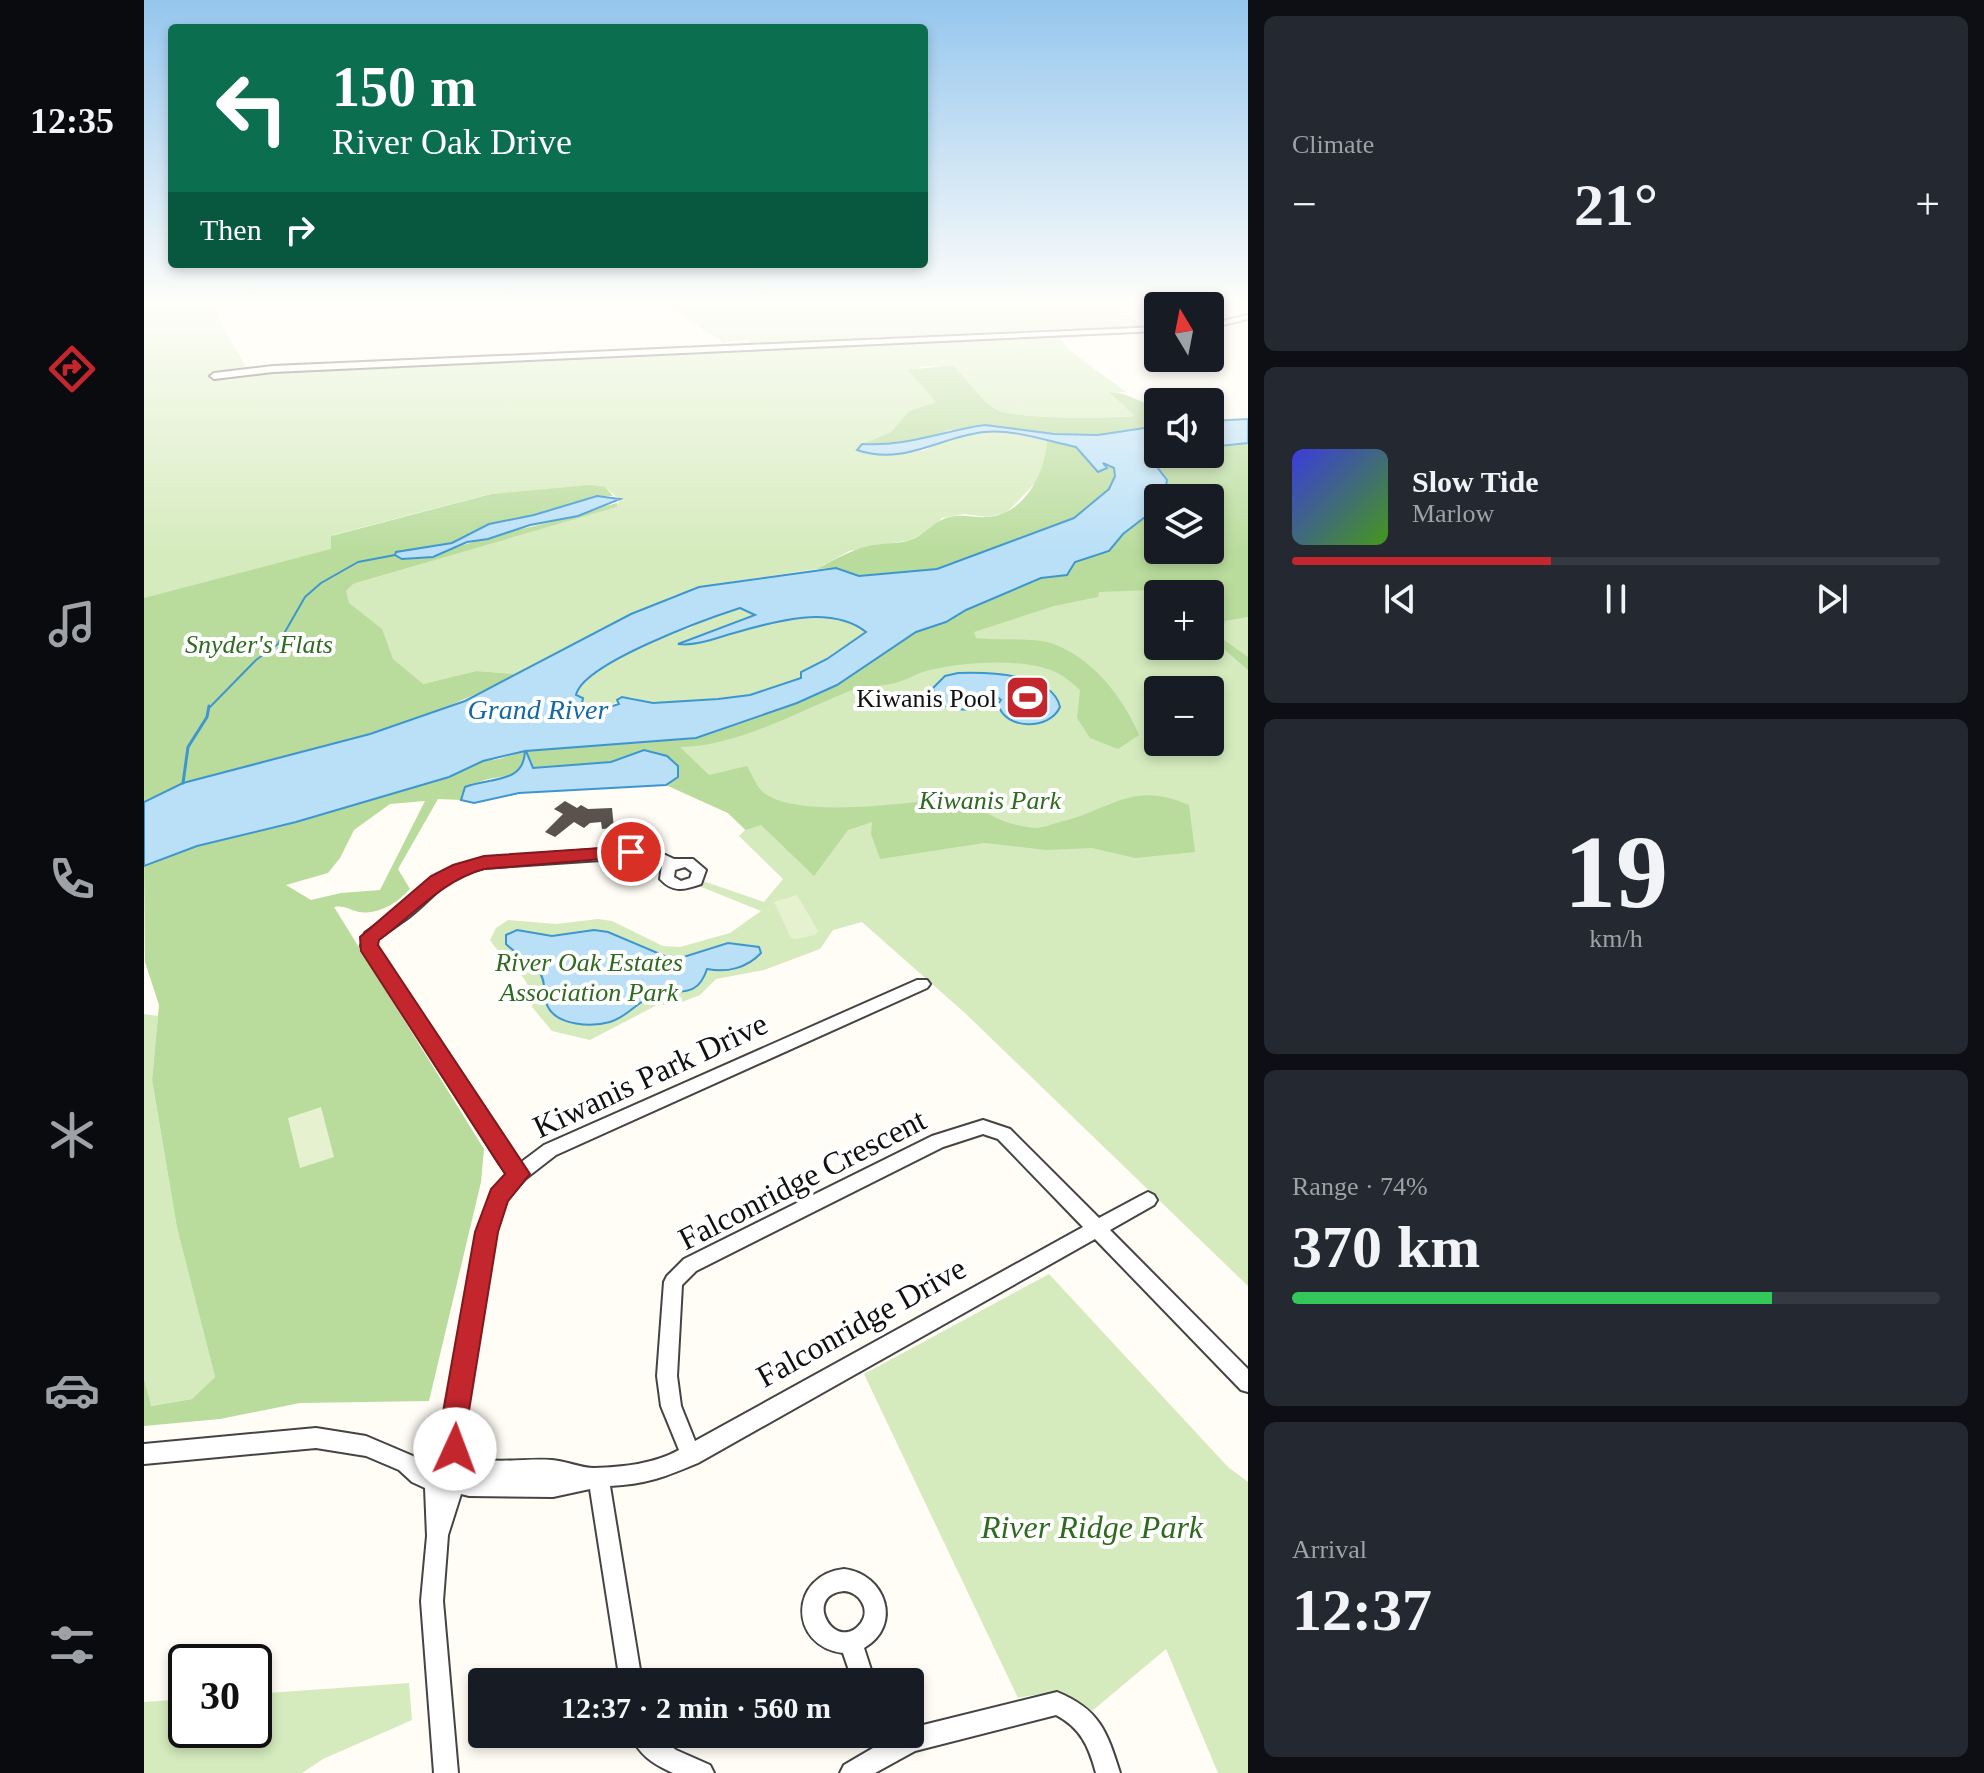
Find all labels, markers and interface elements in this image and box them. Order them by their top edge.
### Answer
icon: left [200,56,304,160]
text: 150 m [332,56,477,118]
text: 12:35 [30,101,114,141]
text: River Oak Drive [332,122,572,162]
text: Climate [1292,130,1374,159]
text: 21° [1574,172,1658,238]
text: − [1292,180,1317,229]
text: + [1915,180,1940,229]
icon: right [278,208,322,252]
text: Then [200,213,262,246]
north arrow [1144,292,1224,372]
map controls [1144,292,1224,756]
icon: directions [44,341,100,397]
button: sound [1144,388,1224,468]
text: Slow Tide [1412,465,1538,498]
button: layers [1144,484,1224,564]
text: Marlow [1412,499,1494,528]
icon: previous [1378,577,1422,621]
icon: pause [1594,577,1638,621]
icon: next [1810,577,1854,621]
button: + [1144,580,1224,660]
icon: music [44,596,100,652]
park label: Snyder's Flats [185,630,333,659]
sports icon: Kiwanis Pool [1004,674,1052,722]
button: − [1144,676,1224,756]
place label: Kiwanis Pool [856,684,997,713]
water label: Grand River [468,694,608,725]
park label: Kiwanis Park [918,786,1062,815]
text: 19 [1564,814,1668,929]
pin [597,818,665,886]
icon: arrive [609,830,653,874]
icon: phone [44,851,100,907]
text: km/h [1589,924,1643,953]
park label: River Oak Estates Association Park [494,948,683,1007]
street label: Kiwanis Park Drive [527,1005,773,1145]
street label: Falconridge Crescent [672,1101,932,1257]
icon: climate [44,1107,100,1163]
text: Range · 74% [1292,1172,1428,1201]
text: 370 km [1292,1214,1480,1280]
street label: Falconridge Drive [750,1250,972,1394]
icon: car [44,1362,100,1418]
position arrow [413,1407,497,1491]
park label: River Ridge Park [980,1509,1204,1545]
text: Arrival [1292,1535,1367,1564]
text: 12:37 [1292,1577,1432,1643]
icon: filters [44,1617,100,1673]
speed limit sign: 30 [168,1644,272,1748]
text: 12:37 · 2 min · 560 m [561,1691,831,1724]

